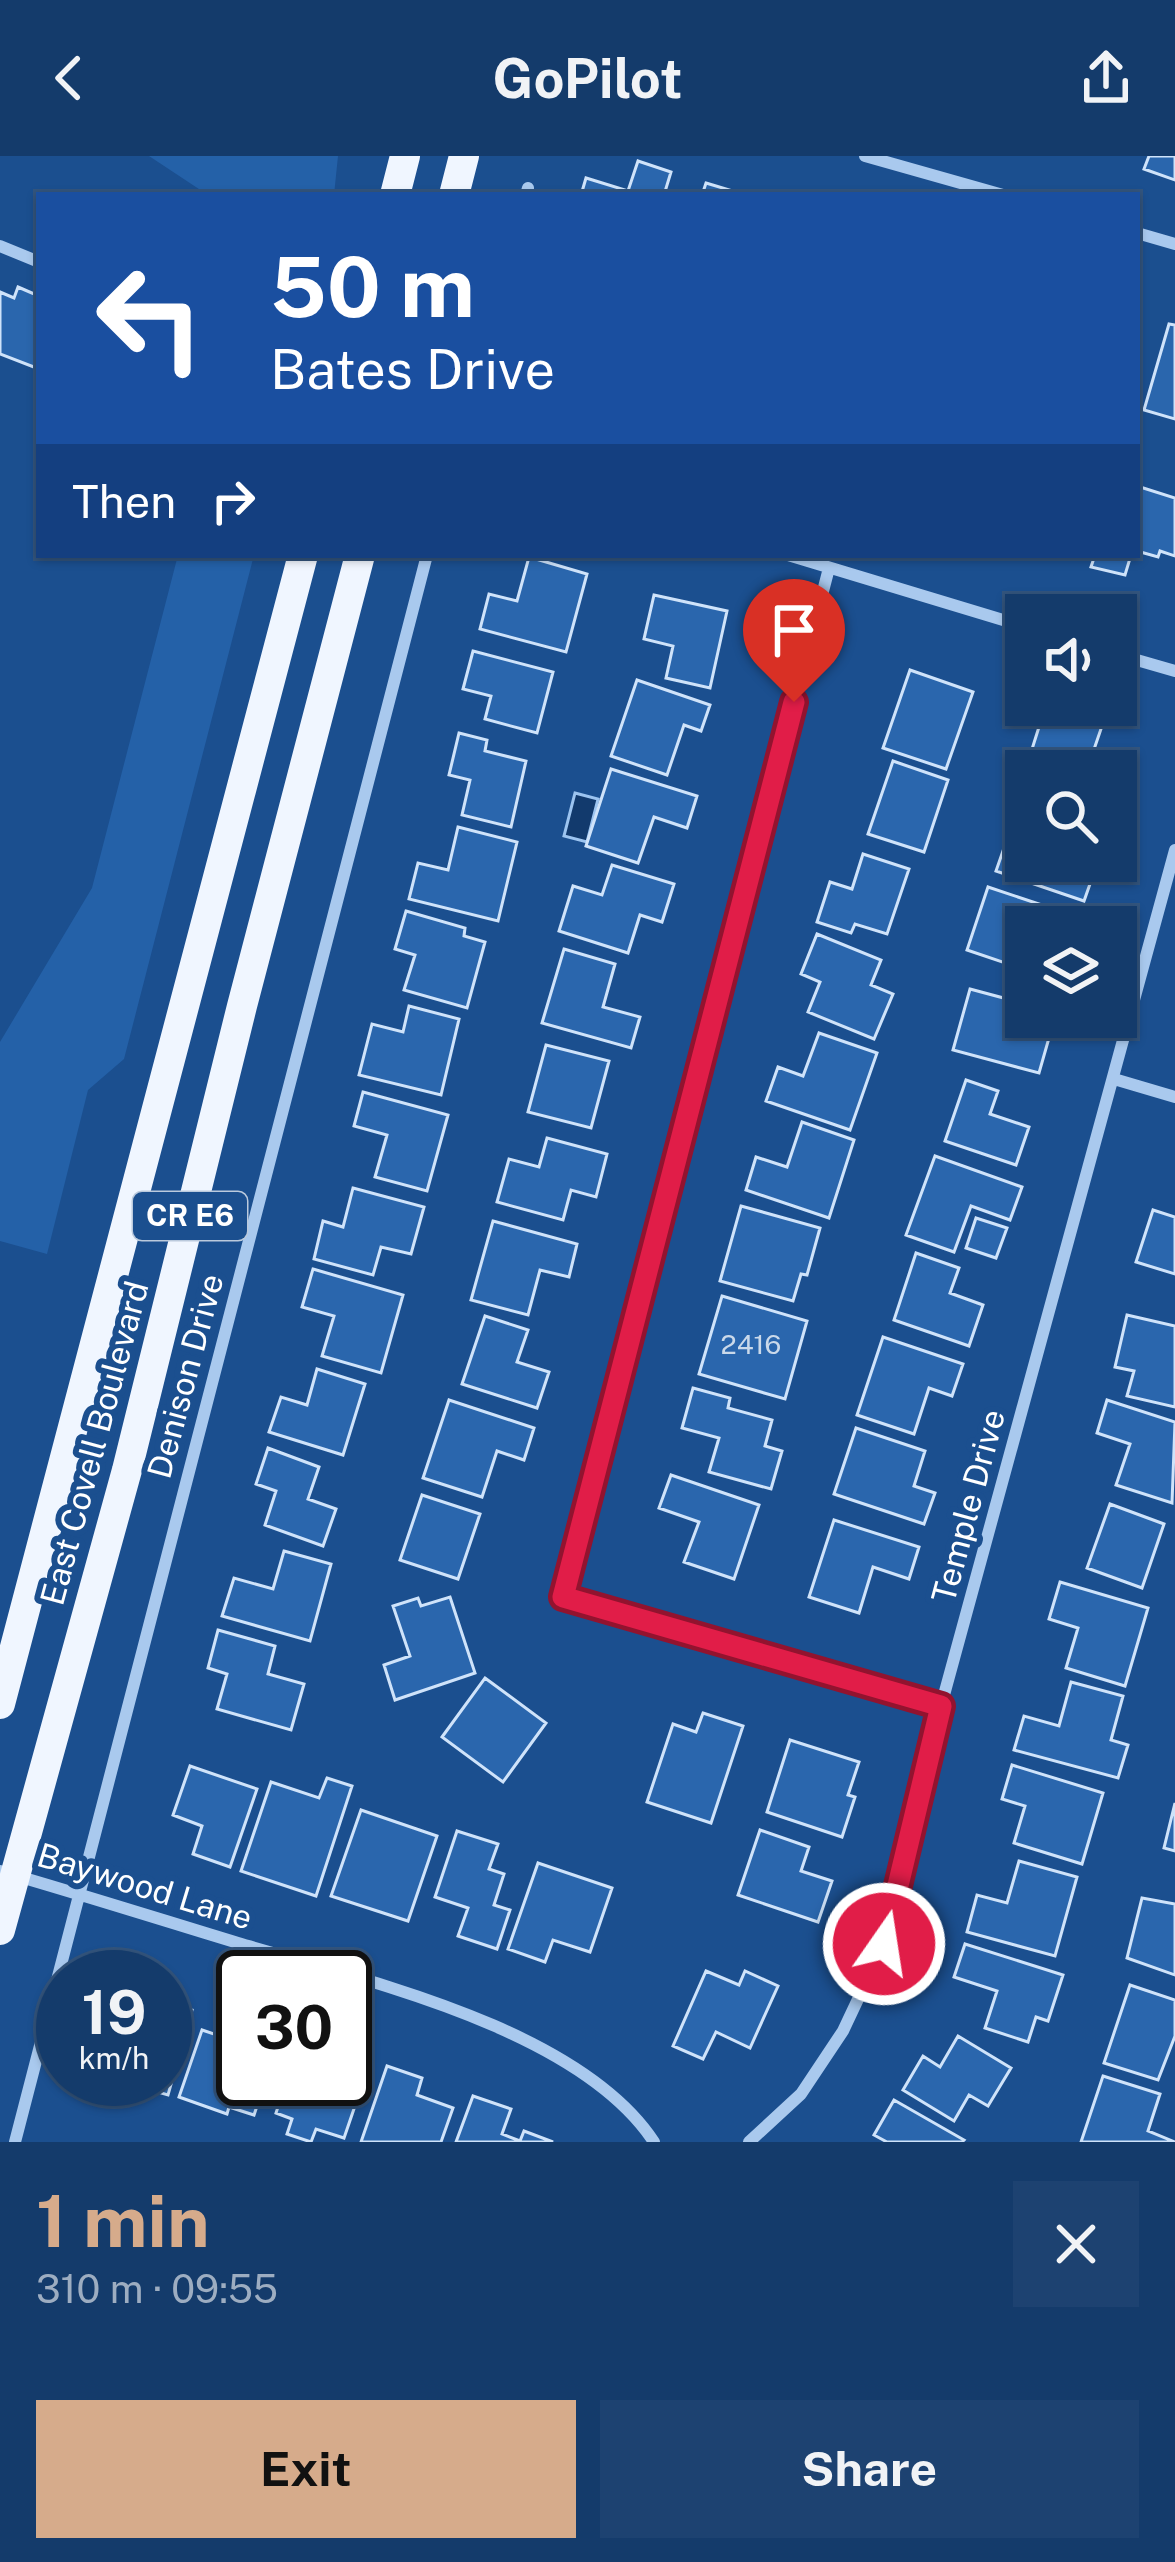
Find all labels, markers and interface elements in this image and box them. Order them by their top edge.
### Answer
icon: back [36,45,102,111]
icon: share [1073,45,1139,111]
text: GoPilot [493,47,682,110]
text: 50 m [270,237,475,336]
icon: left [72,240,228,396]
text: Bates Drive [270,338,555,401]
icon: right [200,468,266,534]
text: Then [72,475,176,528]
pin [743,579,845,702]
map controls [1005,594,1137,1038]
button: sound [1005,594,1137,726]
icon: arrive [761,597,827,663]
button: search [1005,750,1137,882]
button: layers [1005,906,1137,1038]
road number: CR E6 [133,1192,247,1240]
street label: Denison Drive [139,1270,231,1482]
street label: East Covell Boulevard [32,1277,156,1609]
house number: 2416 [721,1328,781,1360]
street label: Temple Drive [924,1405,1012,1607]
street label: Baywood Lane [33,1835,257,1937]
position arrow [821,1881,947,2007]
speed limit sign: 30 [216,1950,372,2106]
text: 19 [81,1977,147,2048]
text: km/h [79,2040,149,2076]
text: 1 min [36,2179,210,2263]
button: close [1013,2181,1139,2307]
text: 310 m · 09:55 [36,2266,278,2312]
button: Exit [36,2400,576,2538]
button: Share [600,2400,1139,2538]

